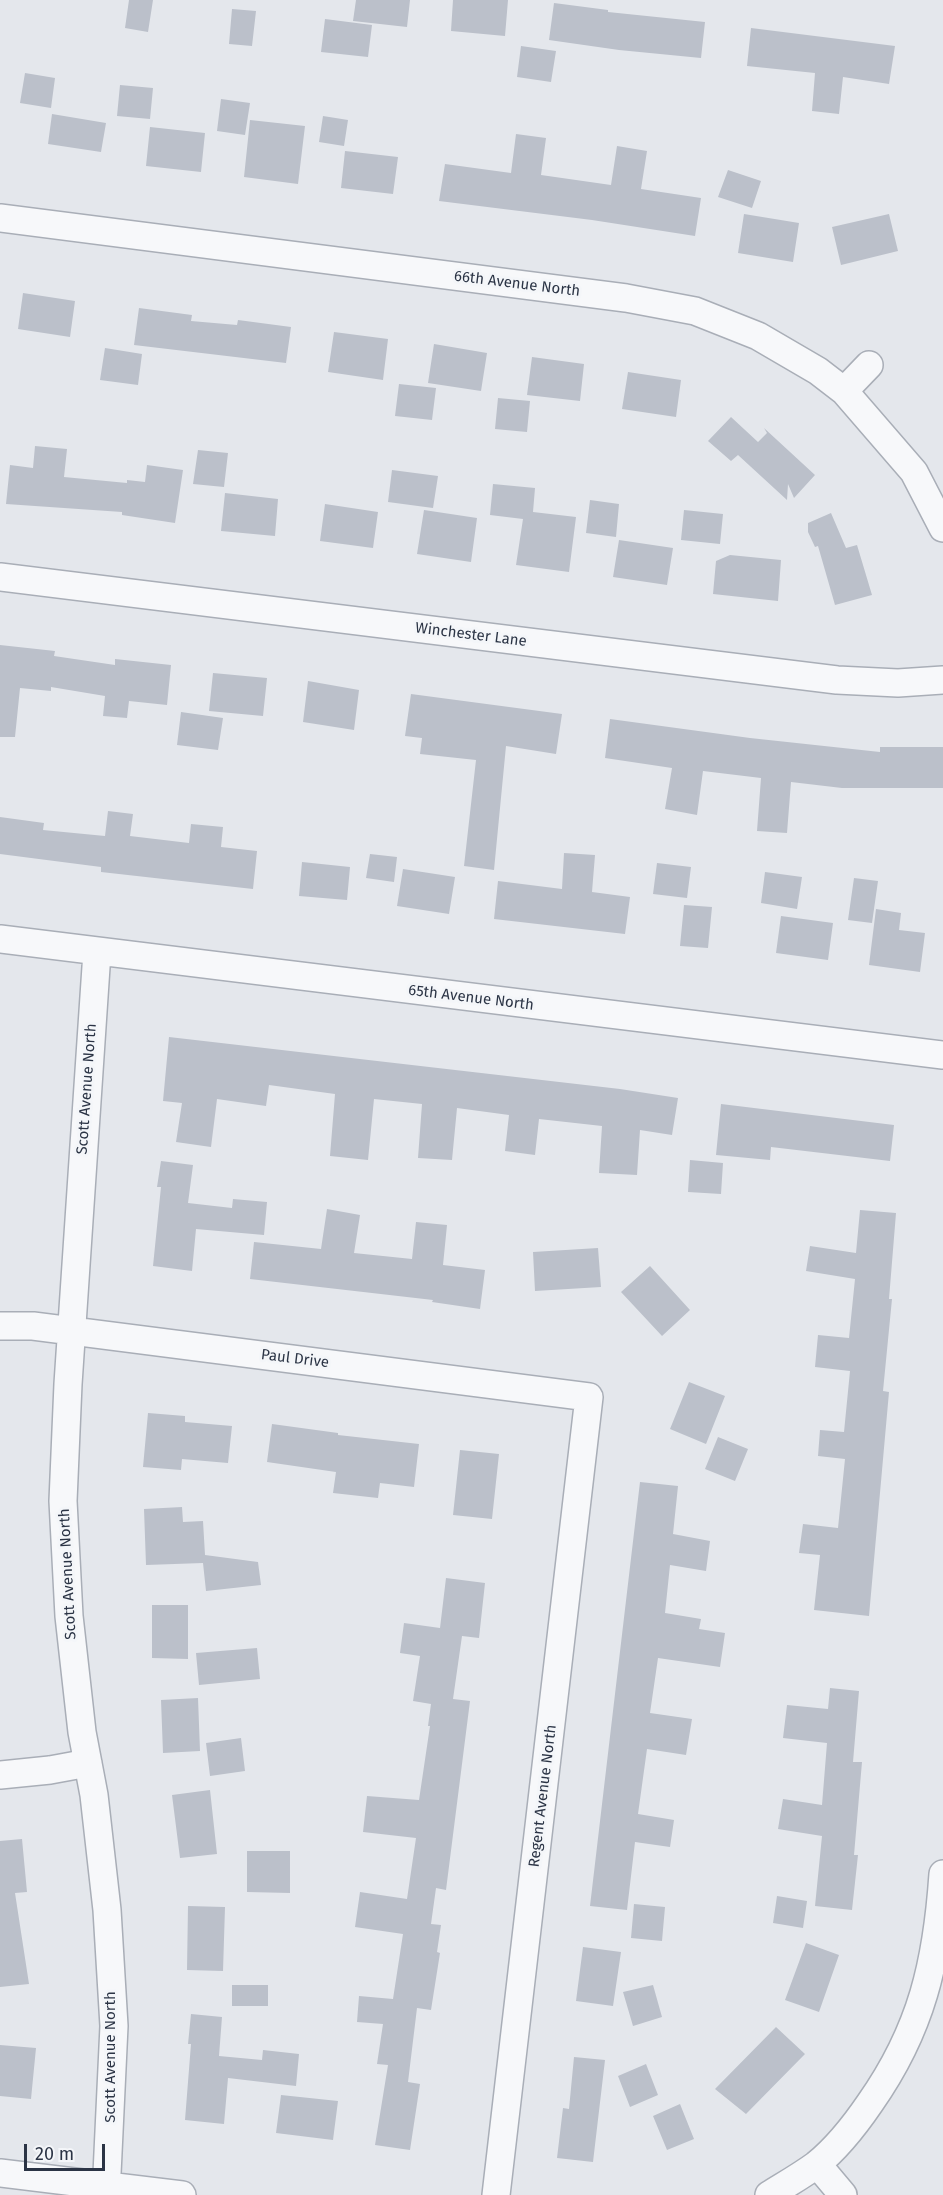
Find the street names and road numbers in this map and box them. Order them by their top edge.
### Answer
street label: 66th Avenue North [453,267,581,301]
street label: Winchester Lane [414,619,528,651]
street label: 65th Avenue North [407,981,535,1015]
street label: Scott Avenue North [73,1023,101,1155]
street label: Paul Drive [260,1346,330,1372]
street label: Scott Avenue North [56,1508,80,1640]
street label: Regent Avenue North [525,1724,561,1868]
street label: Scott Avenue North [102,1991,120,2123]

